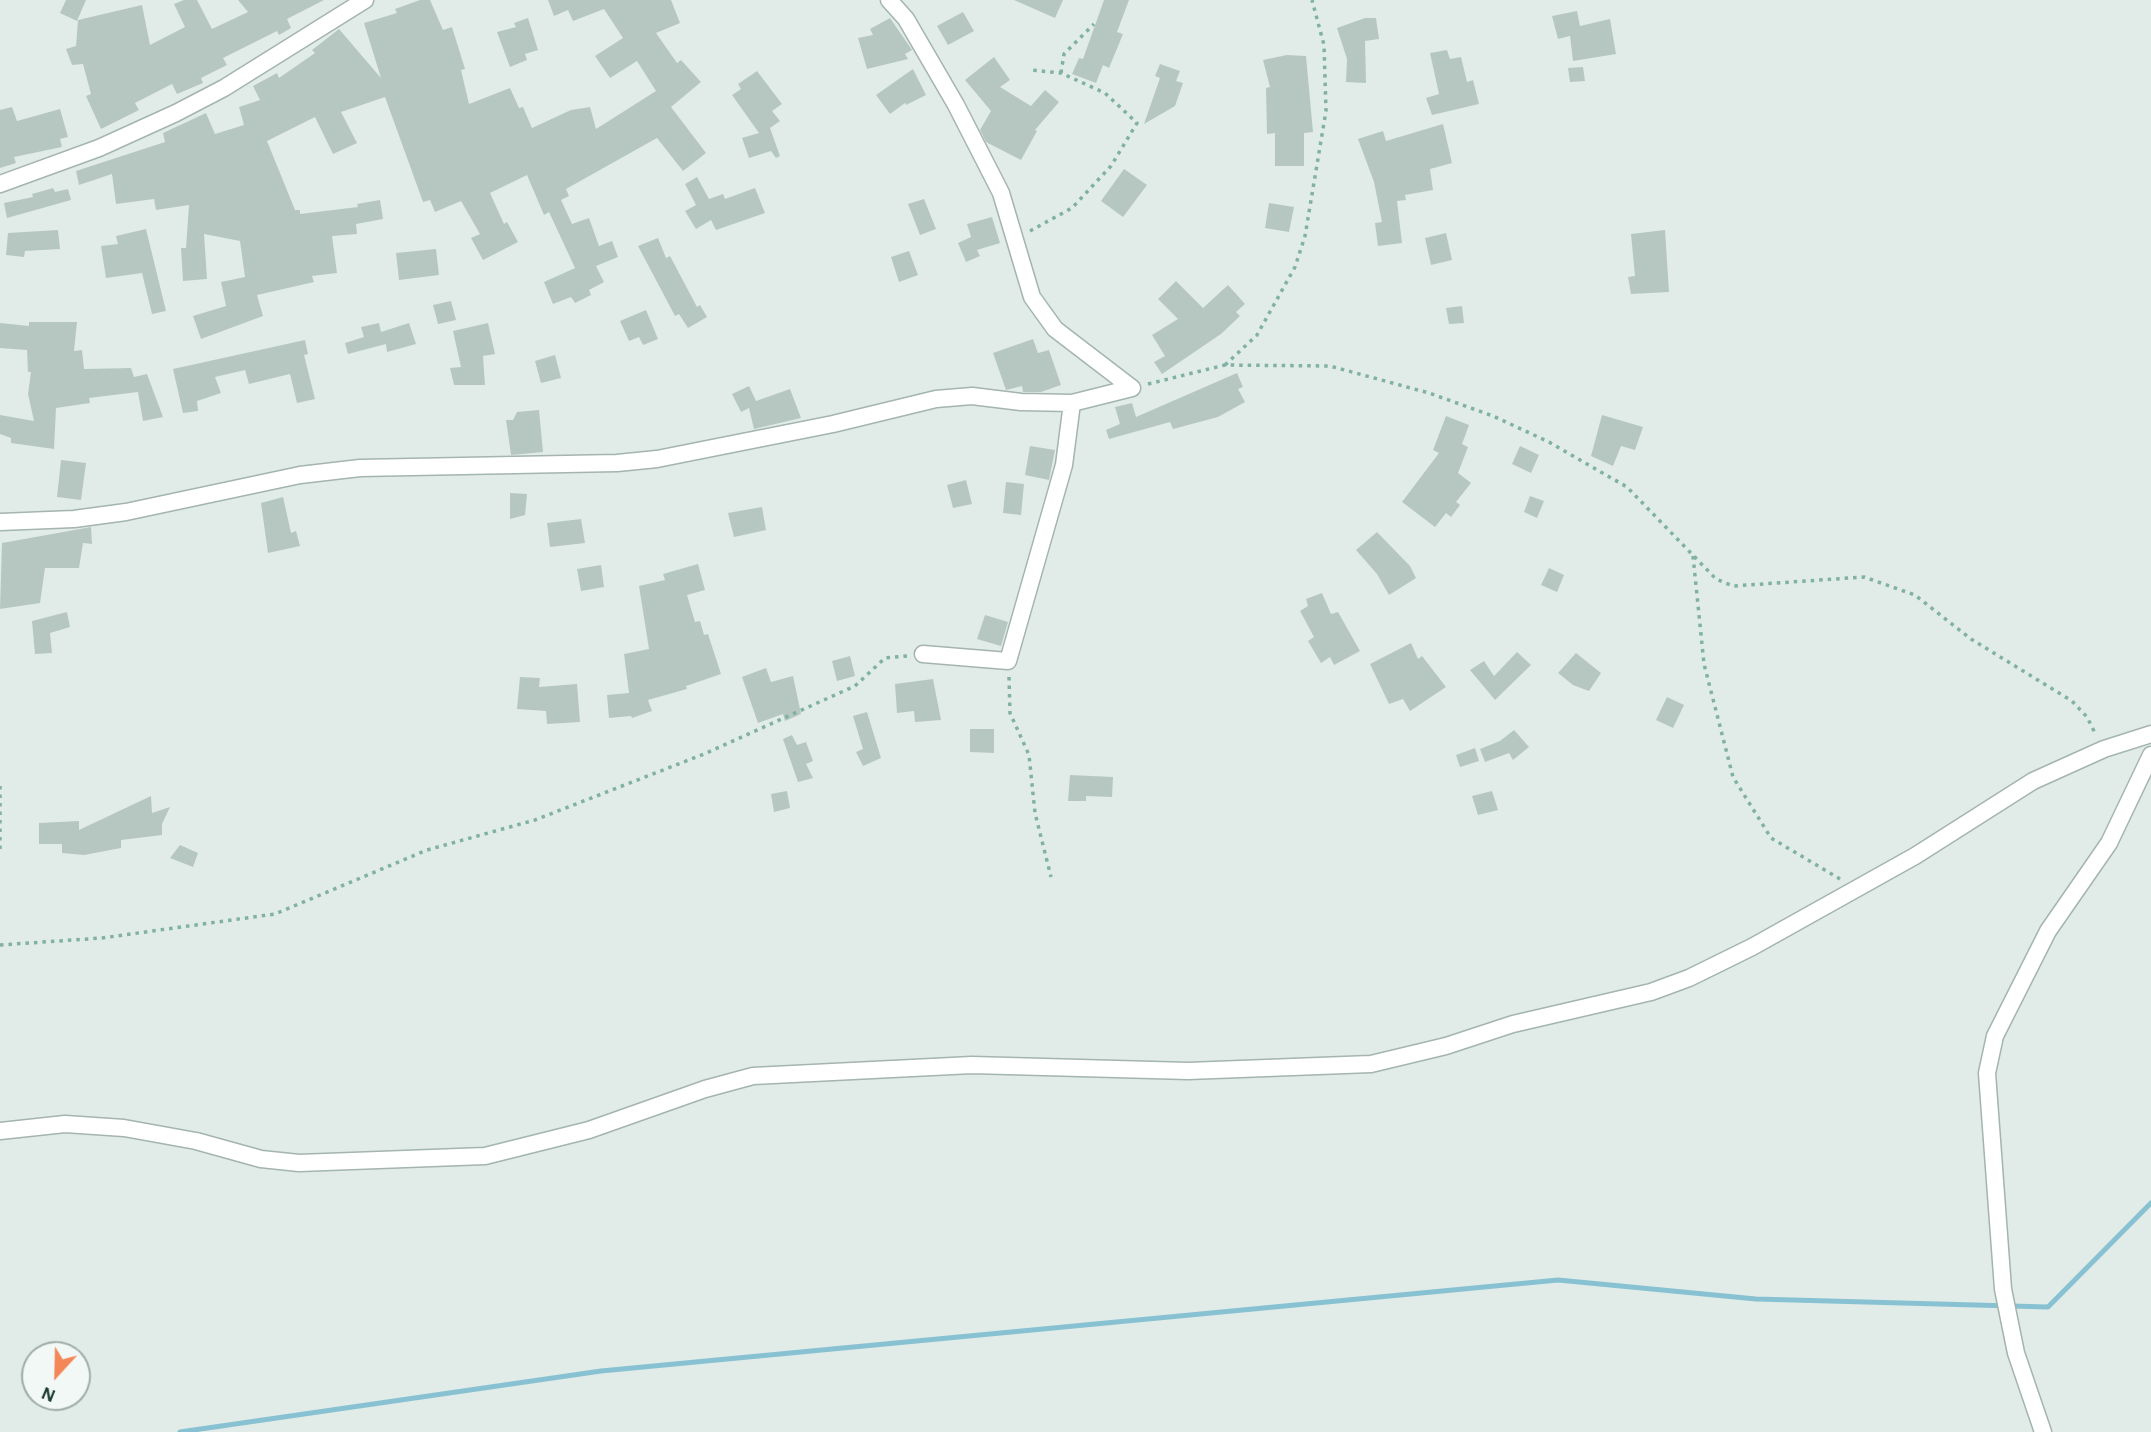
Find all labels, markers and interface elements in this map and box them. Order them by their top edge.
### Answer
north arrow [21,1341,91,1411]
text: N [39,1383,58,1405]

